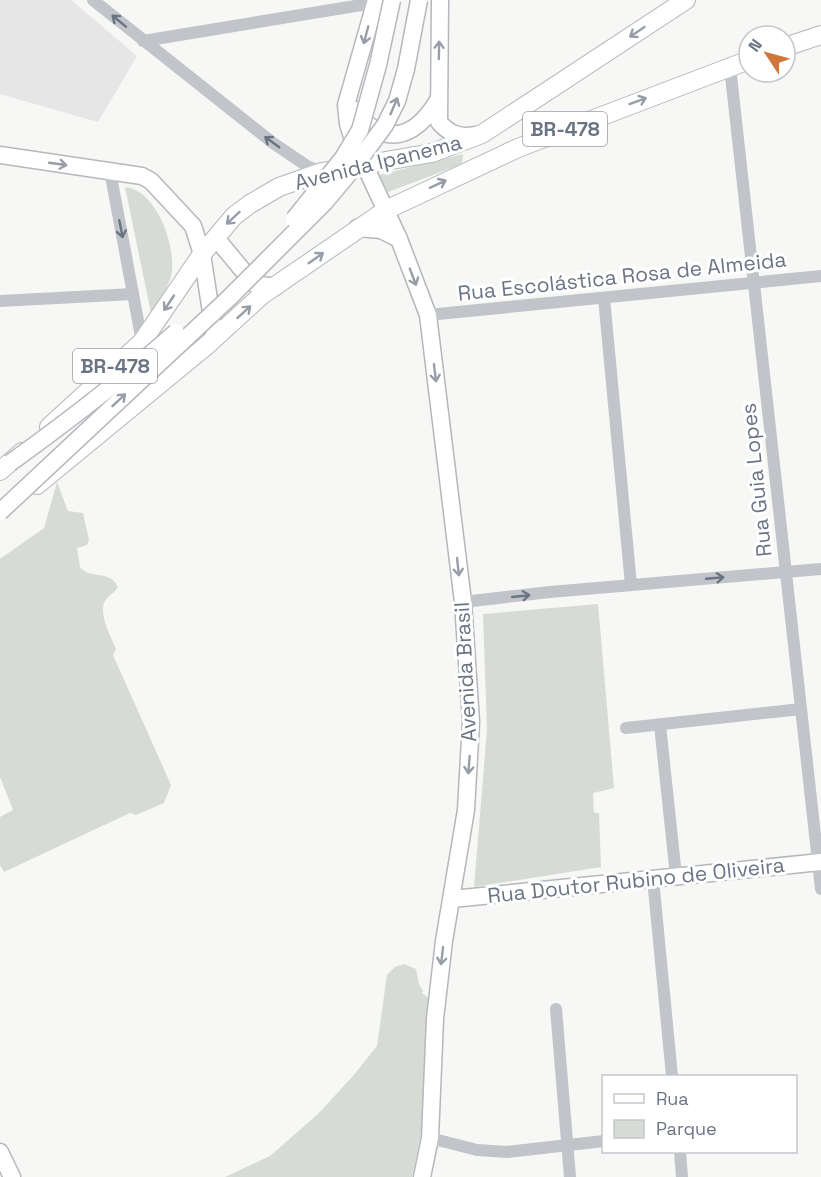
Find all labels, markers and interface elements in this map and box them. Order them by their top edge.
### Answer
one-way arrow [112,14,127,28]
north arrow [737,24,797,84]
one-way arrow [360,25,372,44]
one-way arrow [629,26,646,38]
text: N [744,35,767,56]
one-way arrow [433,40,445,60]
one-way arrow [628,95,646,106]
one-way arrow [389,97,400,115]
road number: BR-478 [523,112,607,146]
street label: Avenida Ipanema [292,128,464,196]
one-way arrow [264,136,280,149]
one-way arrow [48,158,67,169]
one-way arrow [429,178,447,190]
one-way arrow [226,211,241,225]
one-way arrow [116,218,127,238]
street label: Rua Escolástica Rosa de Almeida [456,245,788,307]
one-way arrow [307,252,324,264]
one-way arrow [409,267,420,286]
one-way arrow [163,294,175,310]
one-way arrow [236,305,251,319]
road number: BR-478 [73,349,157,383]
one-way arrow [429,363,440,383]
one-way arrow [112,393,127,407]
street label: Rua Guia Lopes [735,402,777,558]
one-way arrow [453,556,464,576]
one-way arrow [704,572,724,583]
one-way arrow [510,590,530,601]
street label: Avenida Brasil [448,601,482,743]
one-way arrow [463,755,474,775]
street label: Rua Doutor Rubino de Oliveira [486,851,786,909]
one-way arrow [437,946,448,966]
legend [602,1075,797,1153]
text: Rua [656,1087,689,1110]
text: Parque [656,1117,717,1140]

